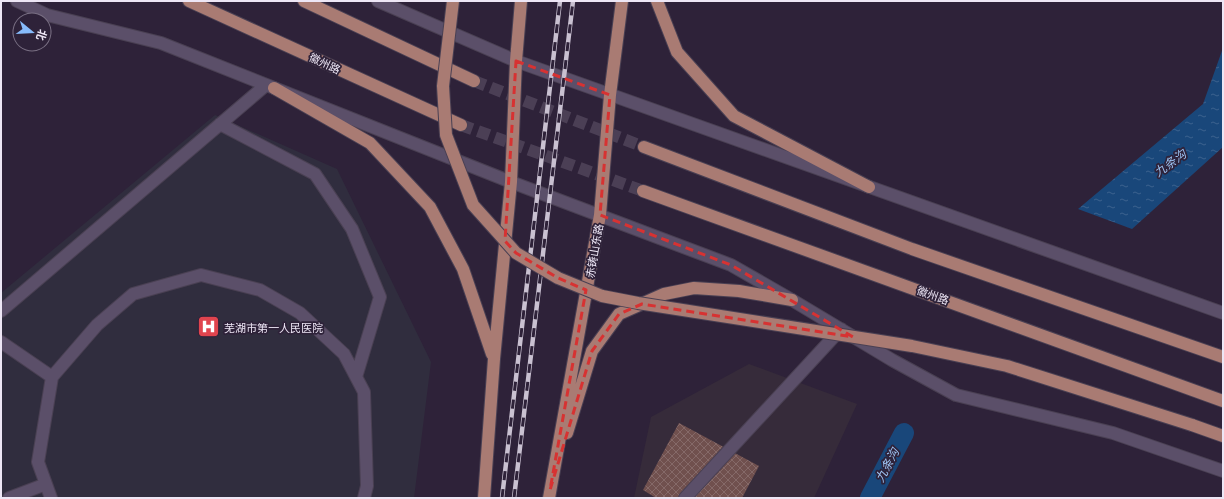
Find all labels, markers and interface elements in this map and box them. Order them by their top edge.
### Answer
north arrow [12,12,52,52]
text: 北 [33,28,51,43]
street label: 徽州路 [307,49,343,77]
water label: 九条沟 [1150,144,1191,180]
street label: 赤铸山东路 [582,223,606,279]
street label: 徽州路 [915,282,951,308]
hospital icon: 芜湖市第一人民医院 [195,314,221,340]
place label: 芜湖市第一人民医院 [224,320,323,335]
water label: 九条沟 [871,443,904,485]

